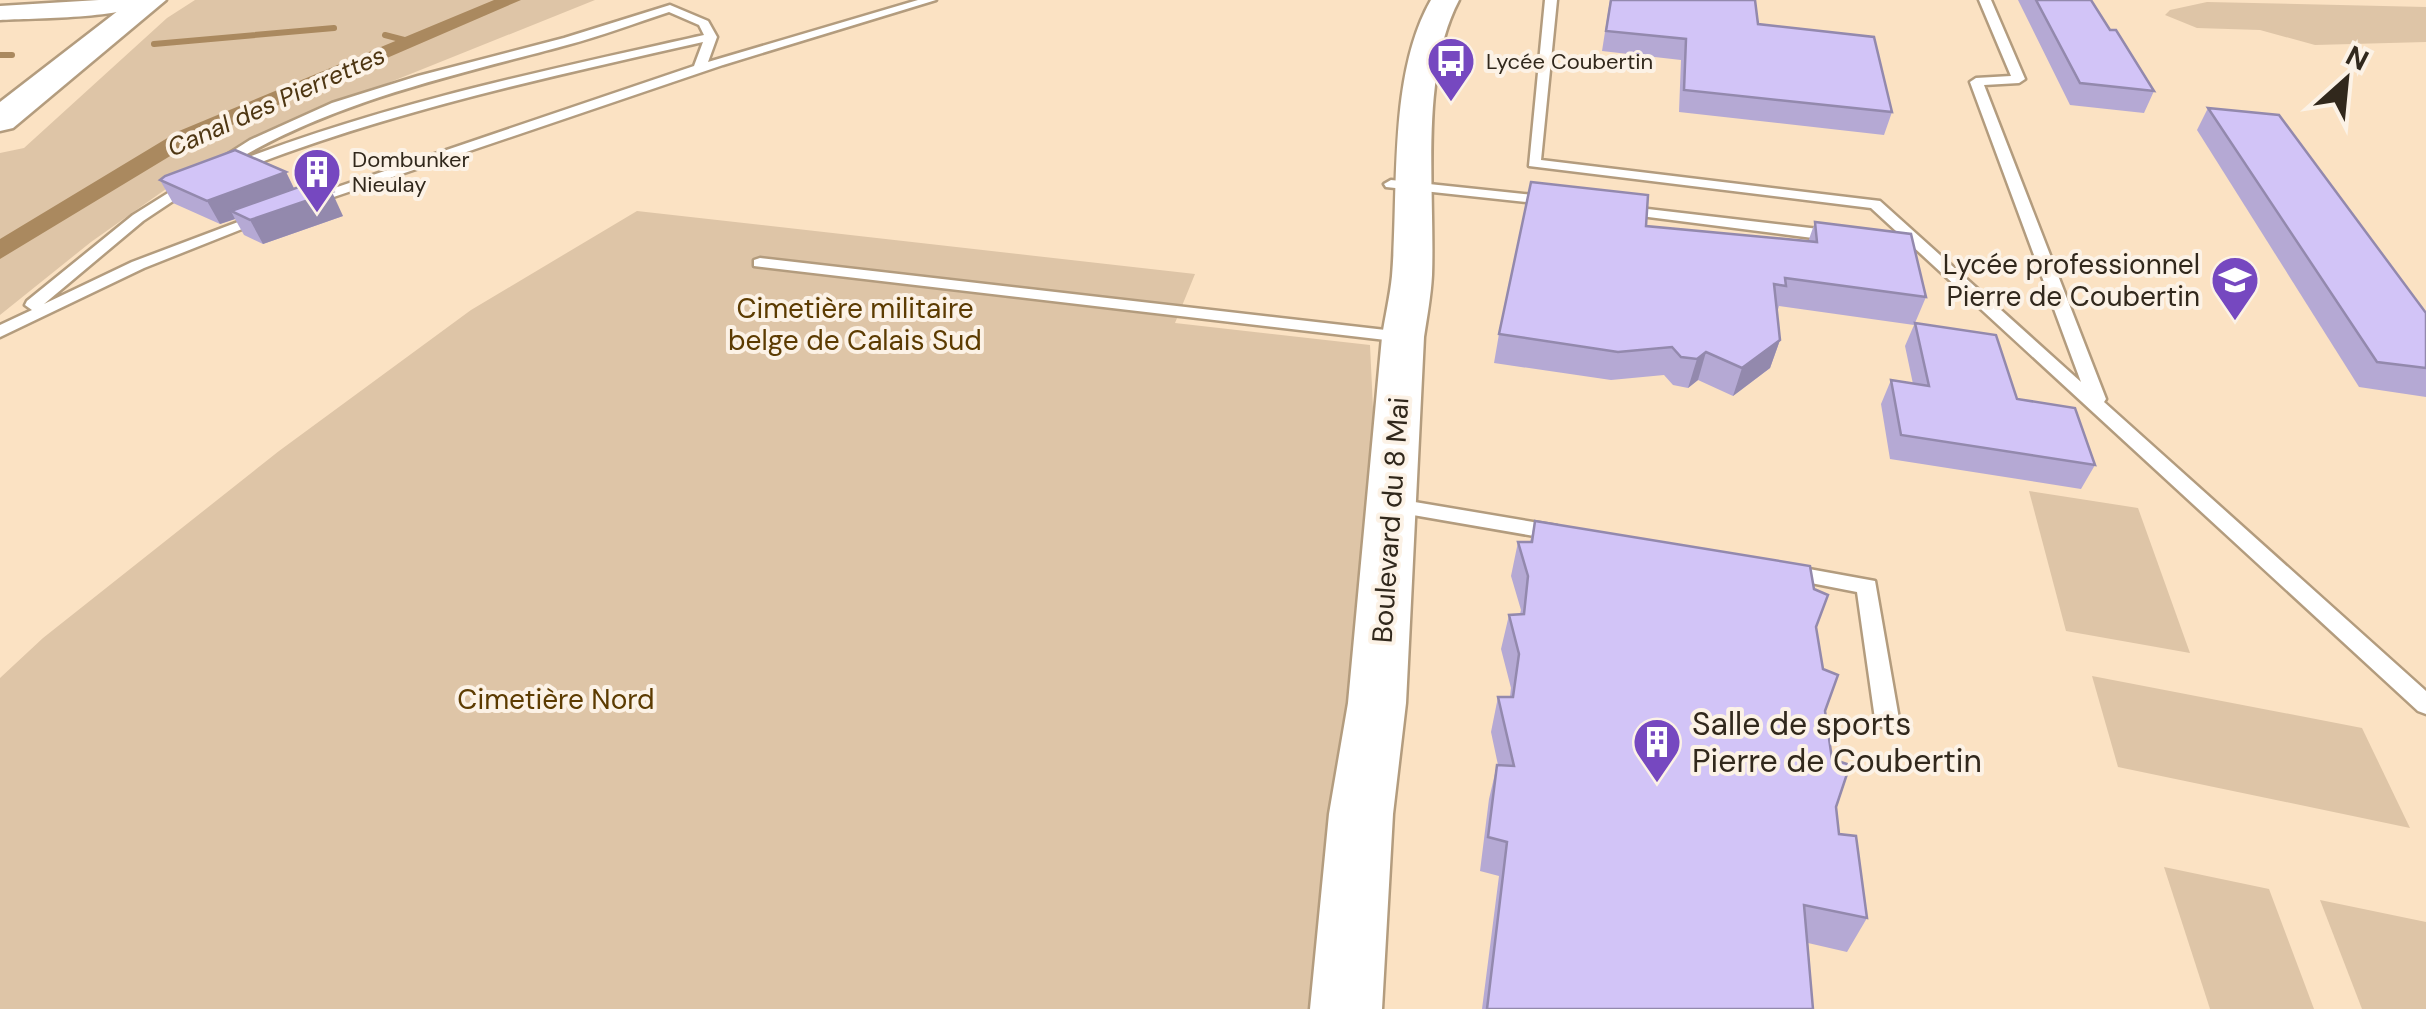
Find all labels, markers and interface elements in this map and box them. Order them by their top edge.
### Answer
north arrow [2296,30,2396,130]
bus stop icon: Lycée Coubertin [1425,35,1477,103]
text: N [2340,37,2375,79]
water label: Canal des Pierrettes [162,39,390,164]
place label: Lycée Coubertin [1486,47,1653,76]
place label: Dombunker Nieulay [352,145,470,199]
building icon: Dombunker Nieulay [291,146,343,214]
place label: Lycée professionnel Pierre de Coubertin [1943,246,2200,315]
school or university icon: Lycée professionnel Pierre de Coubertin [2209,254,2261,322]
park label: Cimetière militaire belge de Calais Sud [728,290,982,359]
street label: Boulevard du 8 Mai [1363,396,1418,644]
park label: Cimetière Nord [457,681,655,718]
place label: Salle de sports Pierre de Coubertin [1692,703,1982,782]
building icon: Salle de sports Pierre de Coubertin [1631,716,1683,784]

